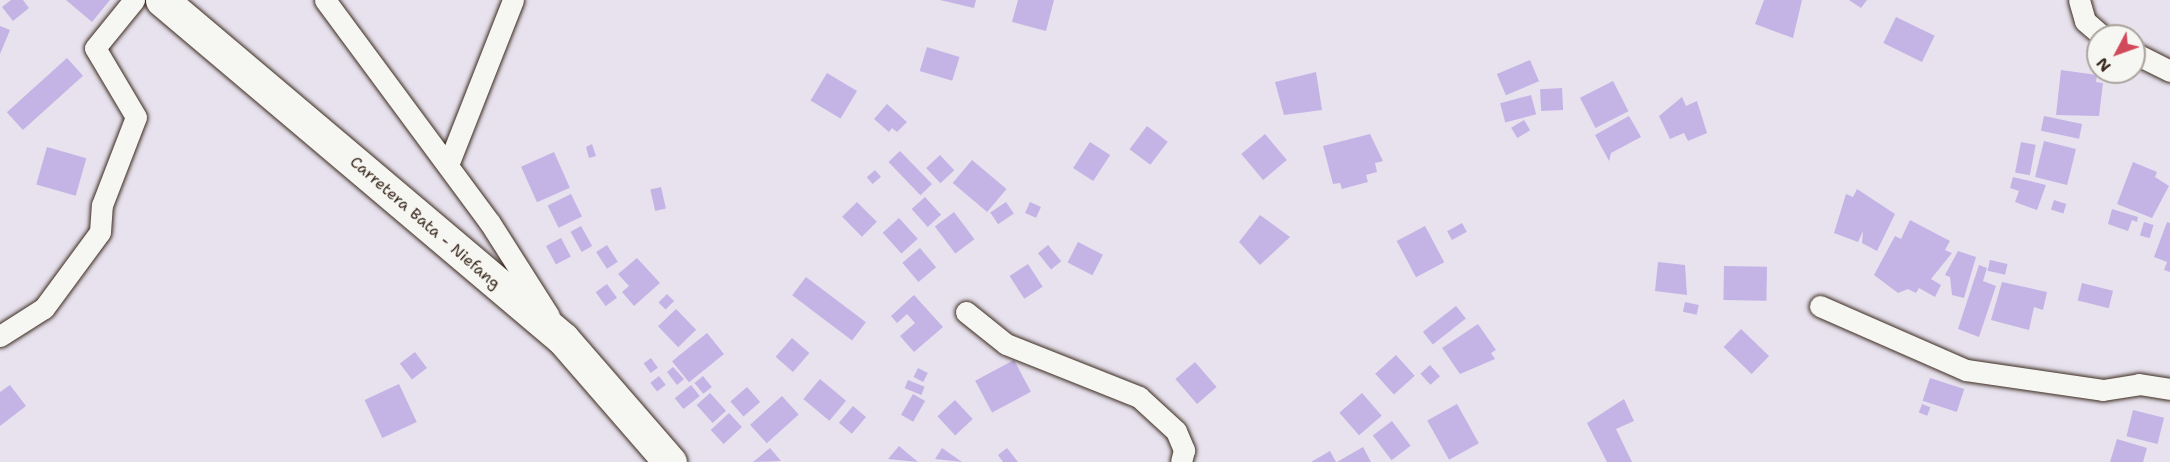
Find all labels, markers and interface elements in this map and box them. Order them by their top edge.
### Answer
north arrow [2086,24,2146,84]
text: N [2091,53,2116,77]
street label: Carretera Bata - Niefang [346,152,504,294]

